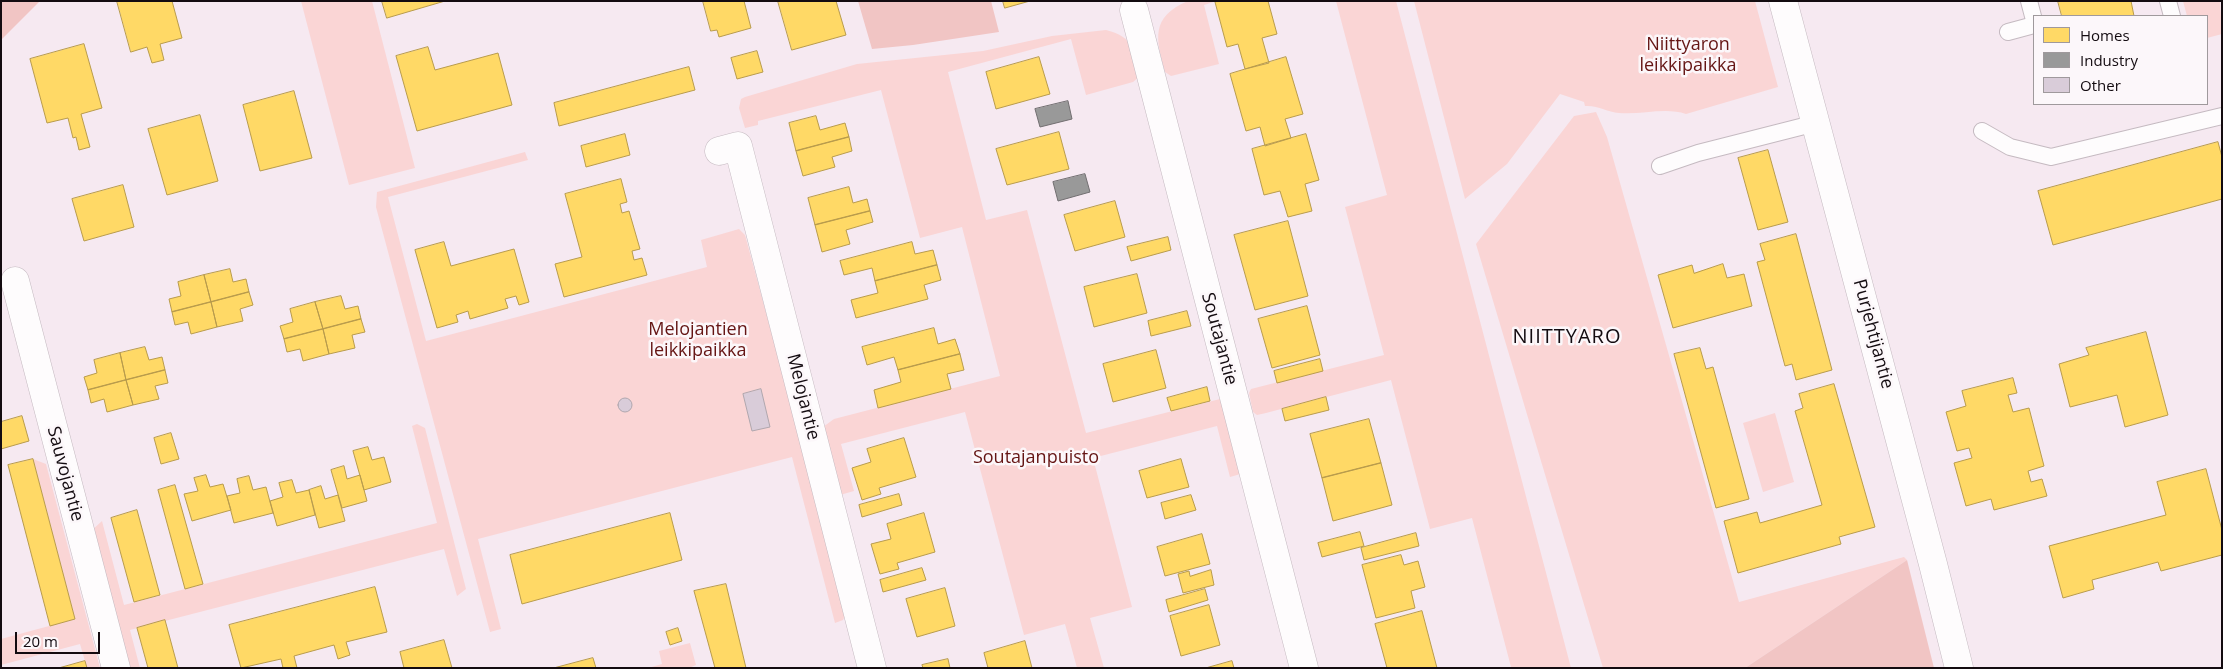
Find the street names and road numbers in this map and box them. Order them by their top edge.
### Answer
street label: Purjehtijantie [1848,277,1898,391]
street label: Soutajantie [1196,290,1242,388]
street label: Melojantie [782,352,824,442]
street label: Sauvojantie [42,424,88,524]

